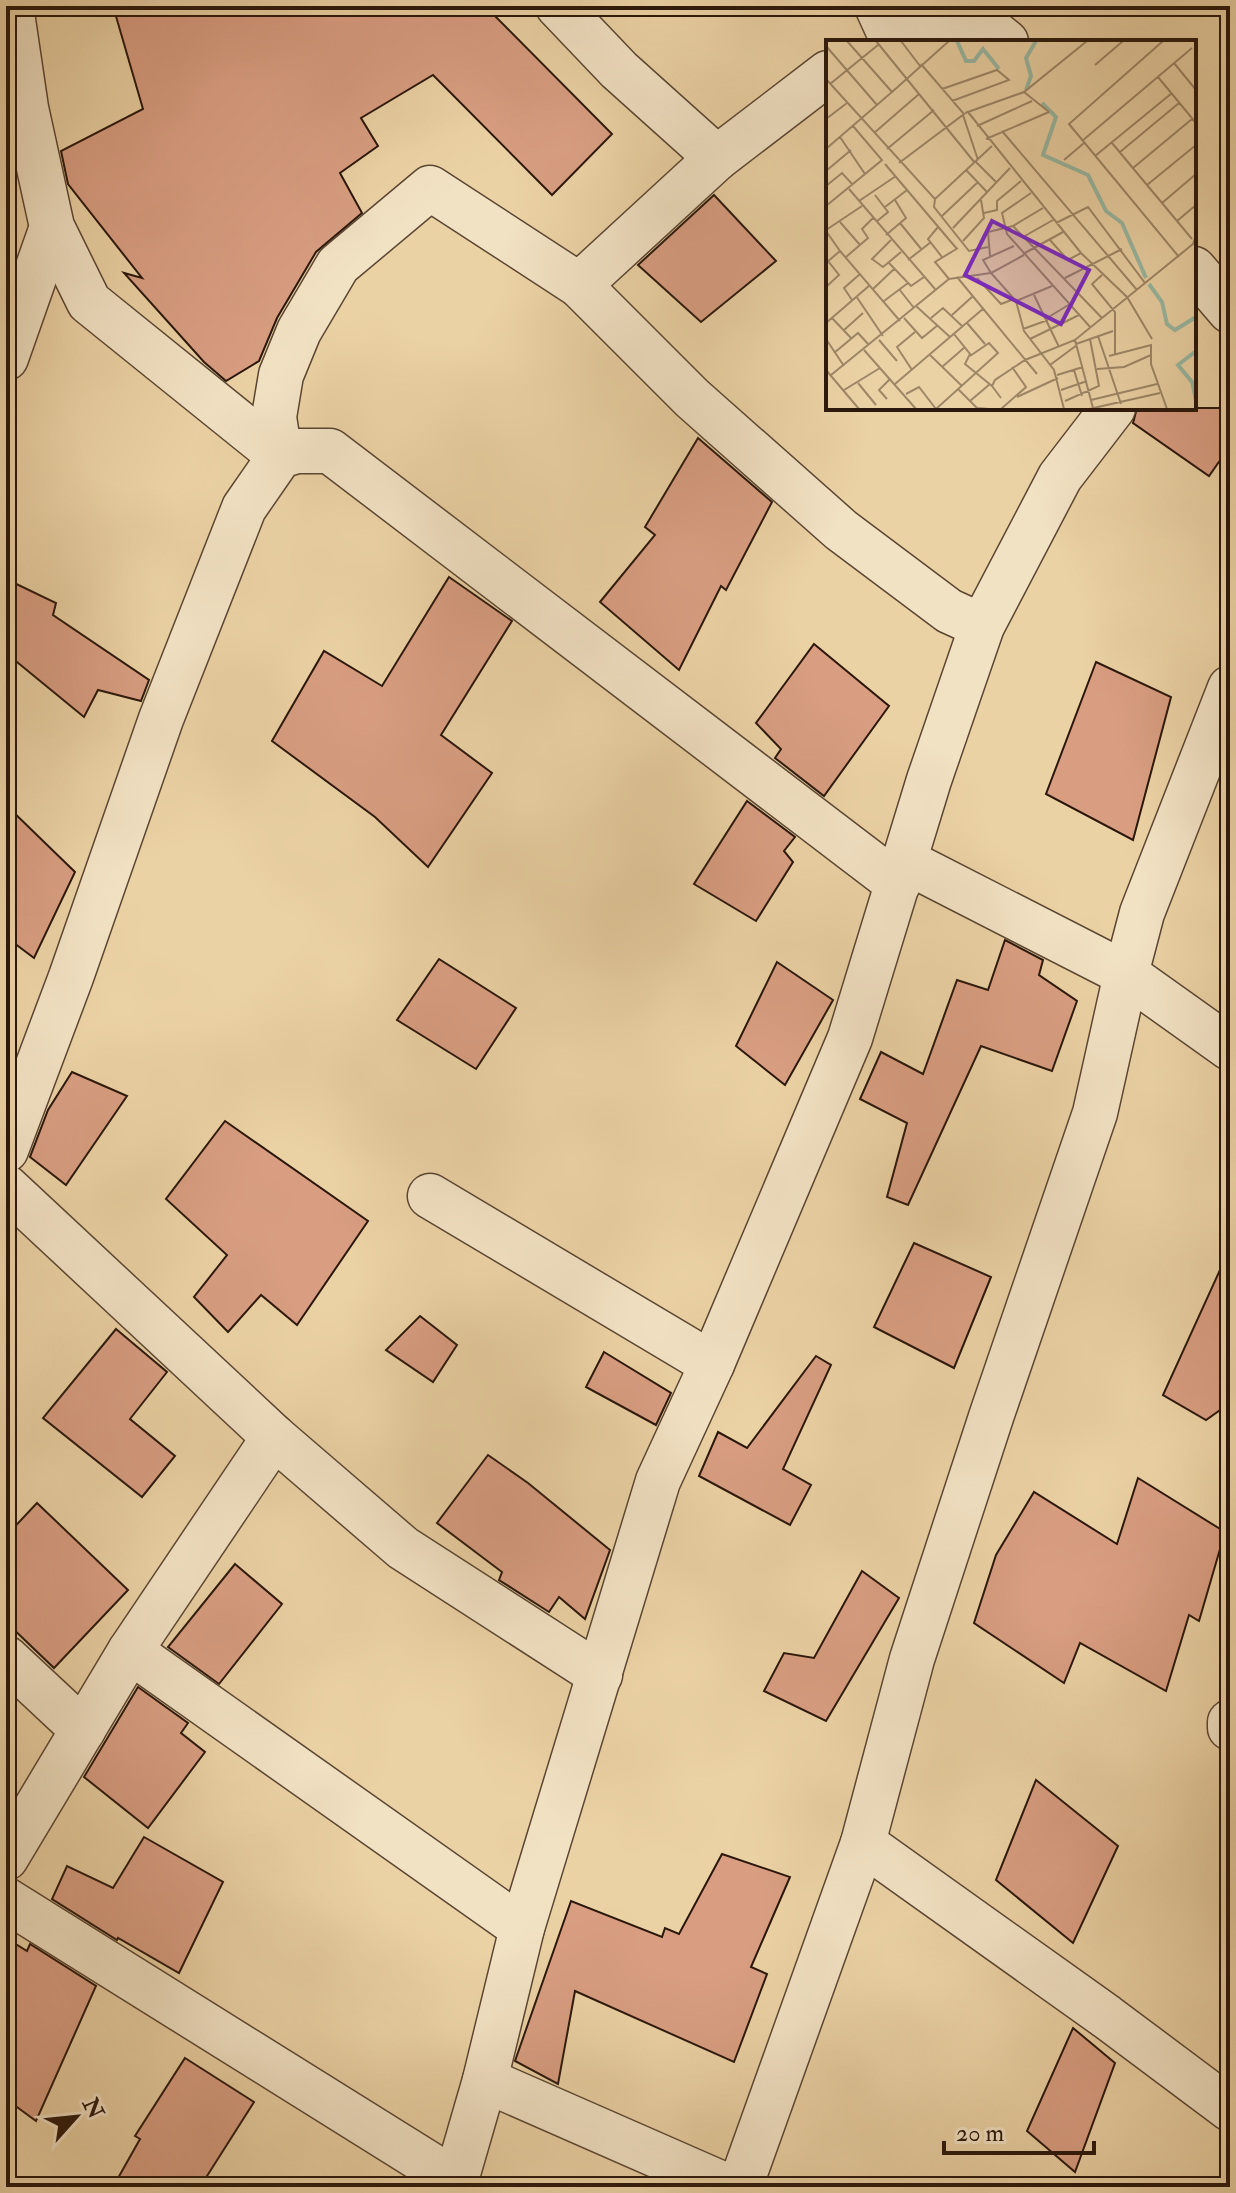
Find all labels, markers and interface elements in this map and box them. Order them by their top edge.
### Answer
inset map [826,40,1196,410]
north arrow [36,2077,116,2157]
text: N [76,2092,110,2124]
scale bar [944,2105,1094,2155]
text: 20 m [956,2118,1005,2149]

